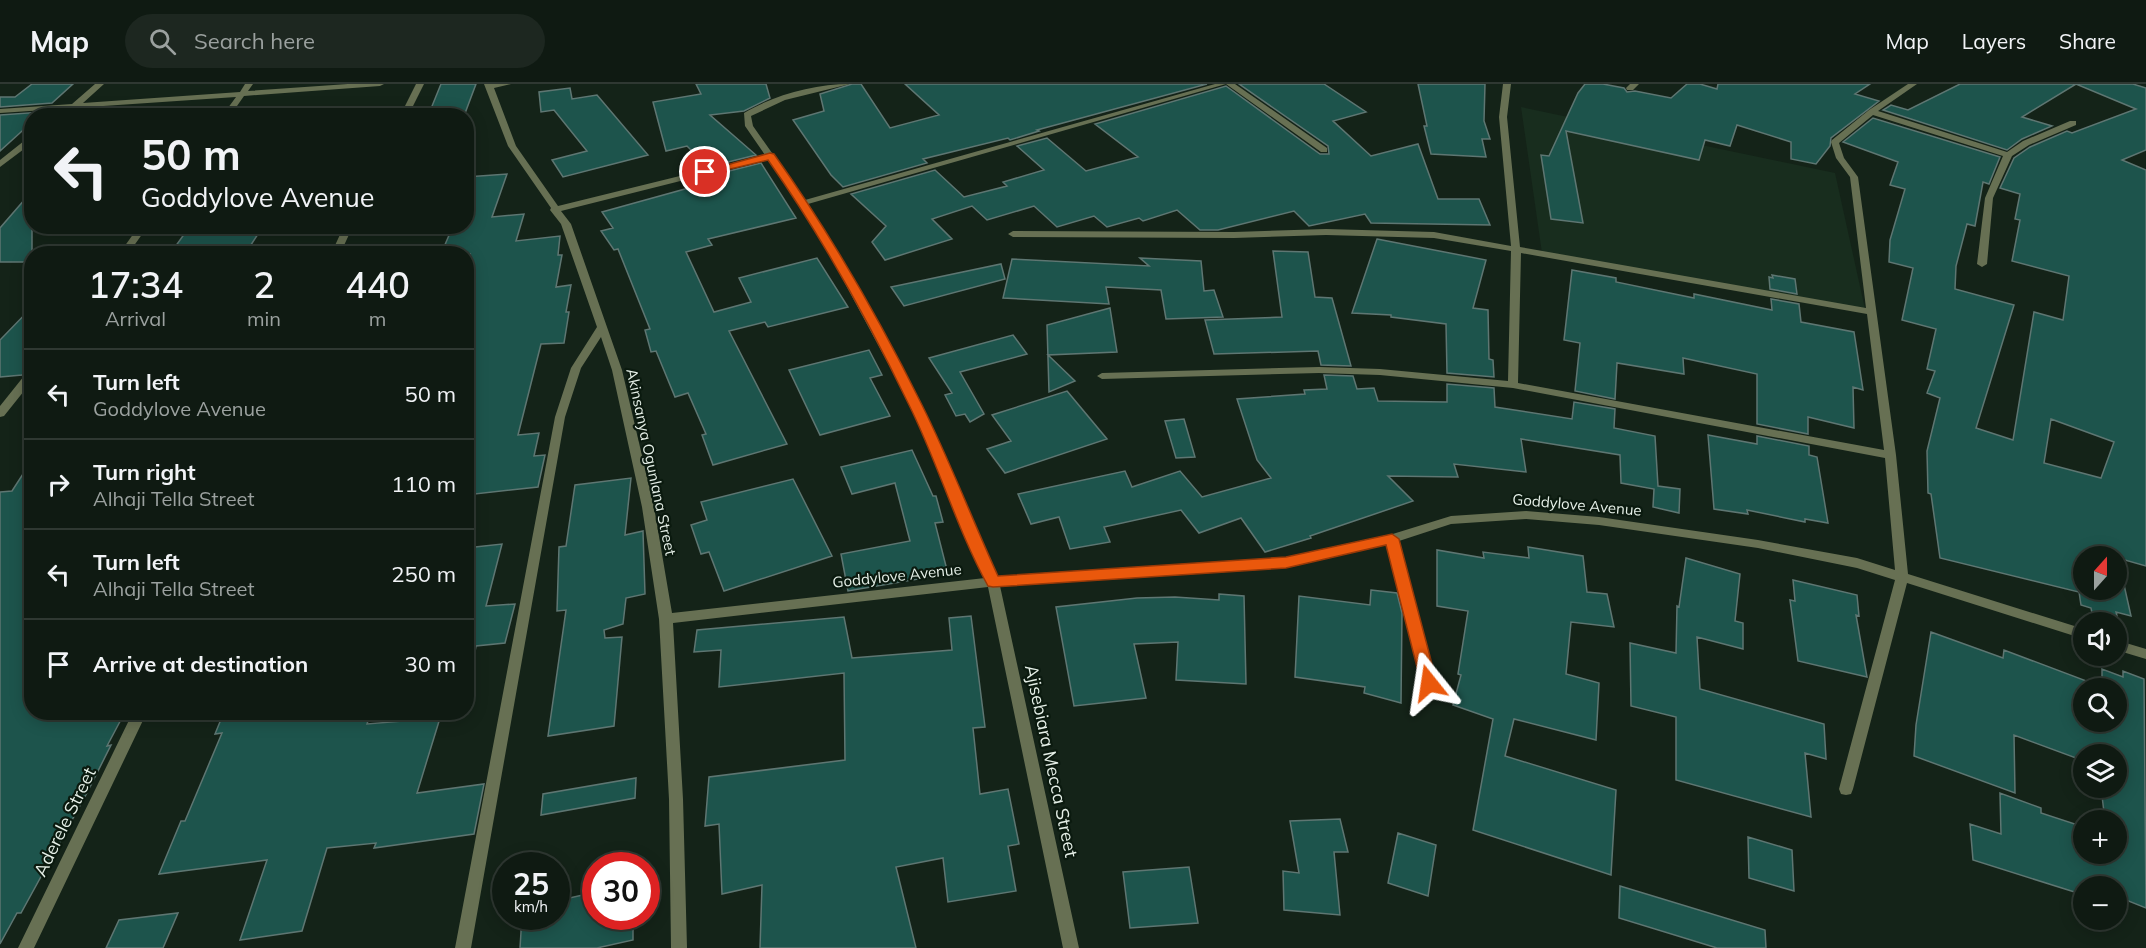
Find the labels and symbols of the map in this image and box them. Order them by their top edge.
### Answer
pin [679,146,730,197]
street label: Akinsanya Ogunlana Street [622,367,681,557]
street label: Goddylove Avenue [1512,489,1642,520]
north arrow [2073,546,2127,600]
street label: Goddylove Avenue [831,559,962,592]
position arrow [1397,651,1461,715]
street label: Ajisebiara Mecca Street [1020,662,1083,859]
street label: Aderele Street [28,763,101,880]
speed limit sign: 30 [582,852,660,930]

